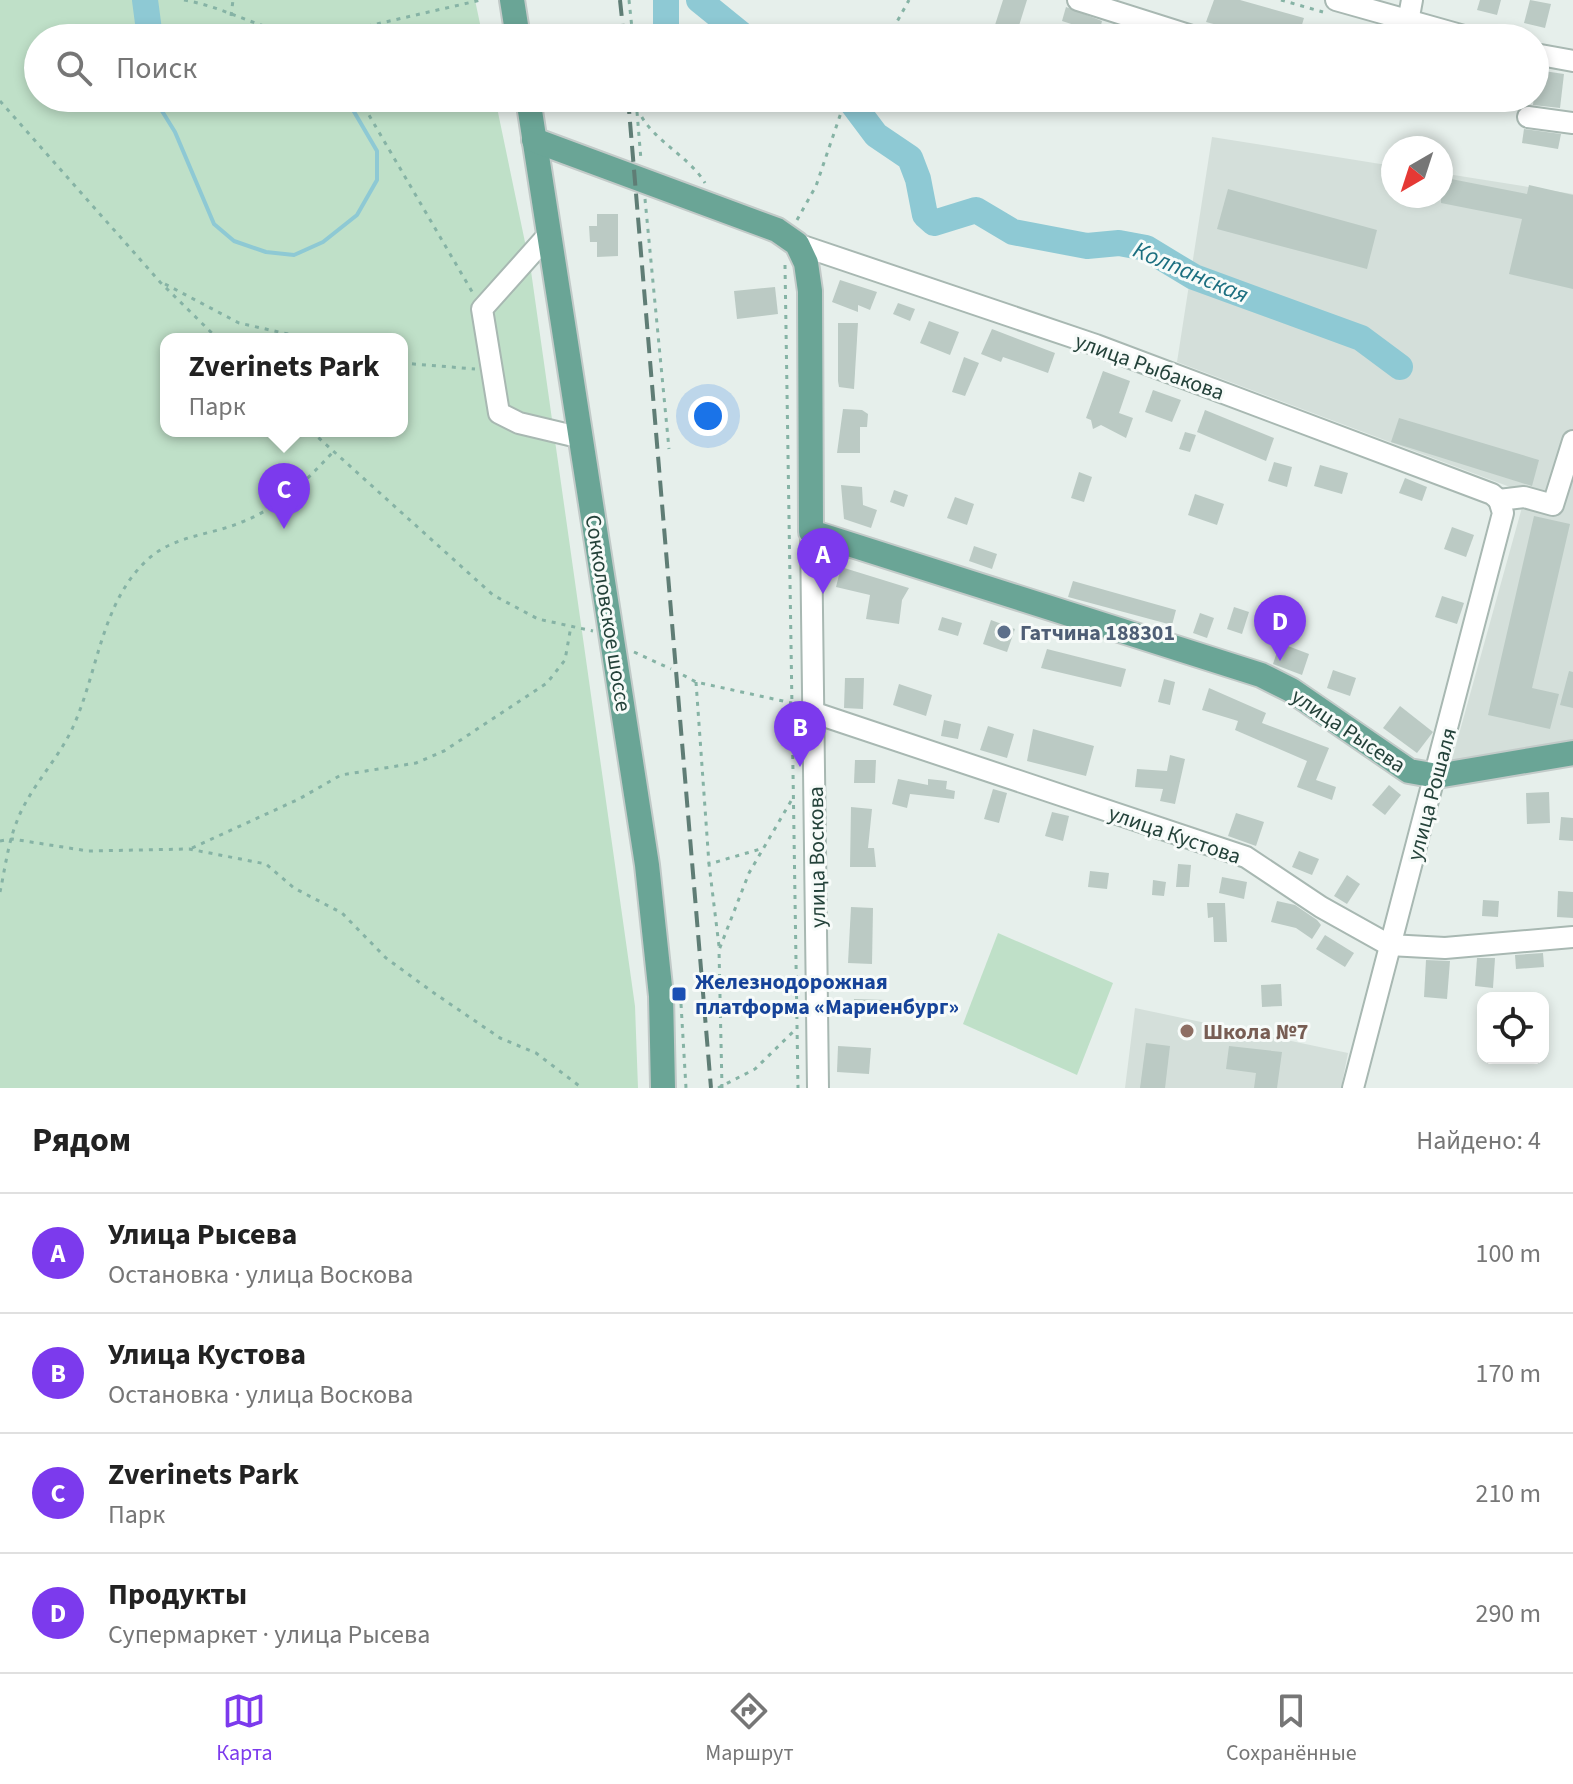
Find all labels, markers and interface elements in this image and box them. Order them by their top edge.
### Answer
search box [24,24,1549,112]
icon: search [52,46,96,90]
text: Поиск [116,47,197,90]
north arrow [1381,136,1453,208]
water label: Колпанская [1128,232,1254,313]
street label: улица Рыбакова [1070,325,1229,409]
popup [160,333,408,437]
text: Zverinets Park [188,345,380,388]
text: Парк [188,388,246,425]
your location [688,396,728,436]
pin: C [258,463,310,529]
street label: Сокколовское шоссе [577,512,639,714]
pin: A [797,528,849,594]
pin: D [1254,595,1306,661]
place label: Гатчина 188301 [1020,617,1175,649]
marker: Гатчина 188301 [995,623,1013,641]
street label: улица Рысева [1285,681,1412,781]
pin: B [774,701,826,767]
street label: улица Рошаля [1399,724,1465,864]
street label: улица Воскова [800,786,834,928]
street label: улица Кустова [1104,797,1245,873]
place label: Железнодорожная платформа «Мариенбург» [695,966,959,1023]
marker: Железнодорожная платформа «Мариенбург» [670,985,688,1003]
map controls [1477,992,1549,1064]
button: locate [1477,992,1549,1064]
place label: Школа №7 [1203,1016,1308,1048]
marker: Школа №7 [1178,1022,1196,1040]
text: Рядом [32,1116,131,1165]
text: Найдено: 4 [1416,1122,1541,1159]
text: Улица Рысева [108,1213,297,1256]
text: A [51,1235,65,1272]
text: 100 m [1475,1235,1541,1272]
text: Остановка · улица Воскова [108,1256,413,1293]
text: Улица Кустова [108,1333,306,1376]
text: B [50,1355,66,1392]
text: 170 m [1475,1355,1541,1392]
text: Остановка · улица Воскова [108,1376,413,1413]
text: Zverinets Park [108,1453,299,1496]
text: C [50,1475,66,1512]
text: 210 m [1475,1475,1541,1512]
text: Парк [108,1496,165,1533]
text: Продукты [108,1573,247,1616]
text: D [50,1595,66,1632]
text: 290 m [1475,1595,1541,1632]
text: Супермаркет · улица Рысева [108,1616,430,1653]
tab: Карта [216,1689,273,1769]
tab: Маршрут [705,1689,794,1769]
tab: Сохранённые [1226,1689,1357,1769]

